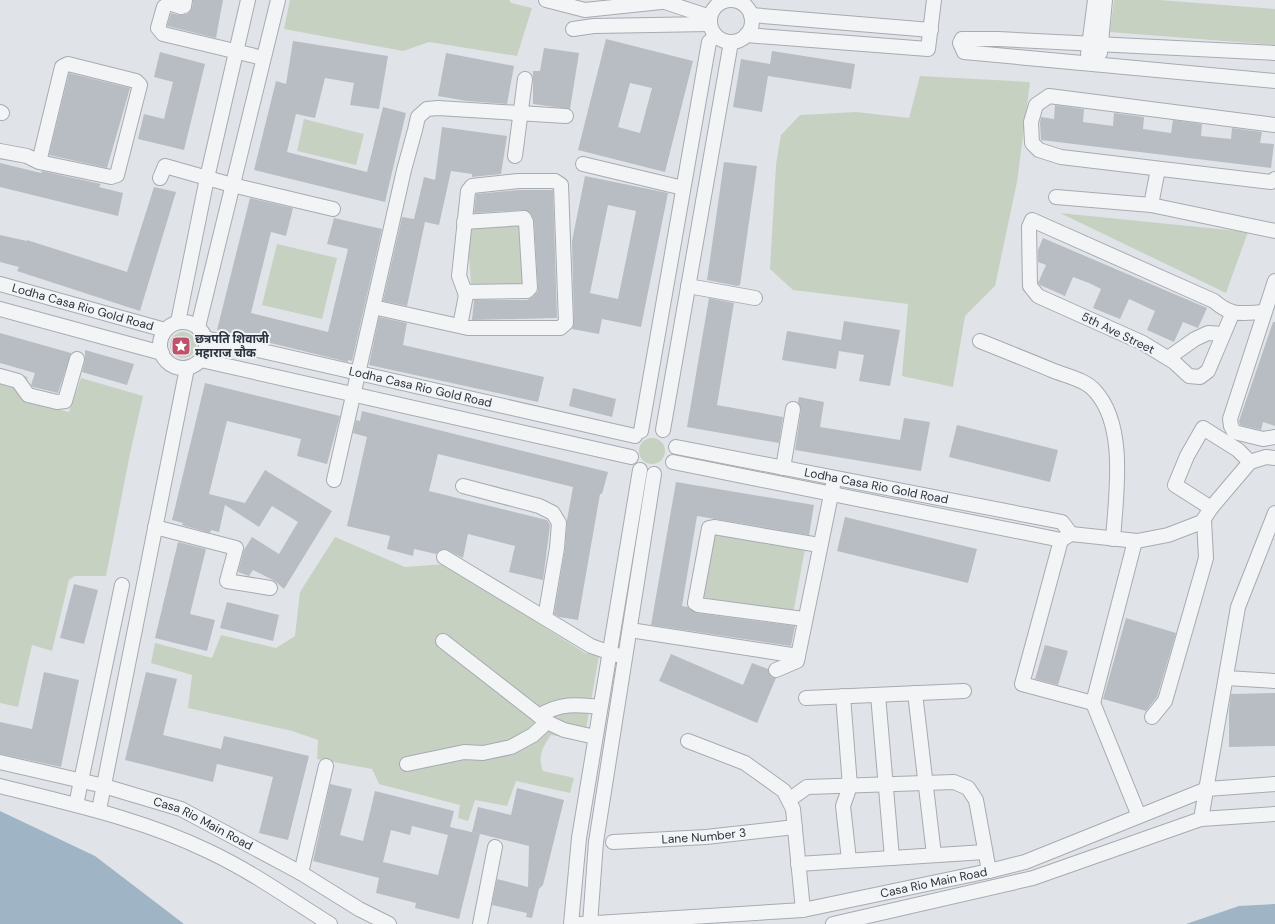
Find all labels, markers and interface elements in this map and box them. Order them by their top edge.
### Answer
street label: Lodha Casa Rio Gold Road [10,280,155,334]
street label: 5th Ave Street [1079,308,1158,358]
place label: छत्रपति शिवाजी महाराज चौक [195,331,269,361]
place icon: छत्रपति शिवाजी महाराज चौक [170,335,192,357]
street label: Lodha Casa Rio Gold Road [347,363,494,411]
street label: Lodha Casa Rio Gold Road [803,464,950,508]
street label: Casa Rio Main Road [151,793,256,854]
street label: Lane Number 3 [661,825,747,847]
street label: Casa Rio Main Road [879,864,989,902]

